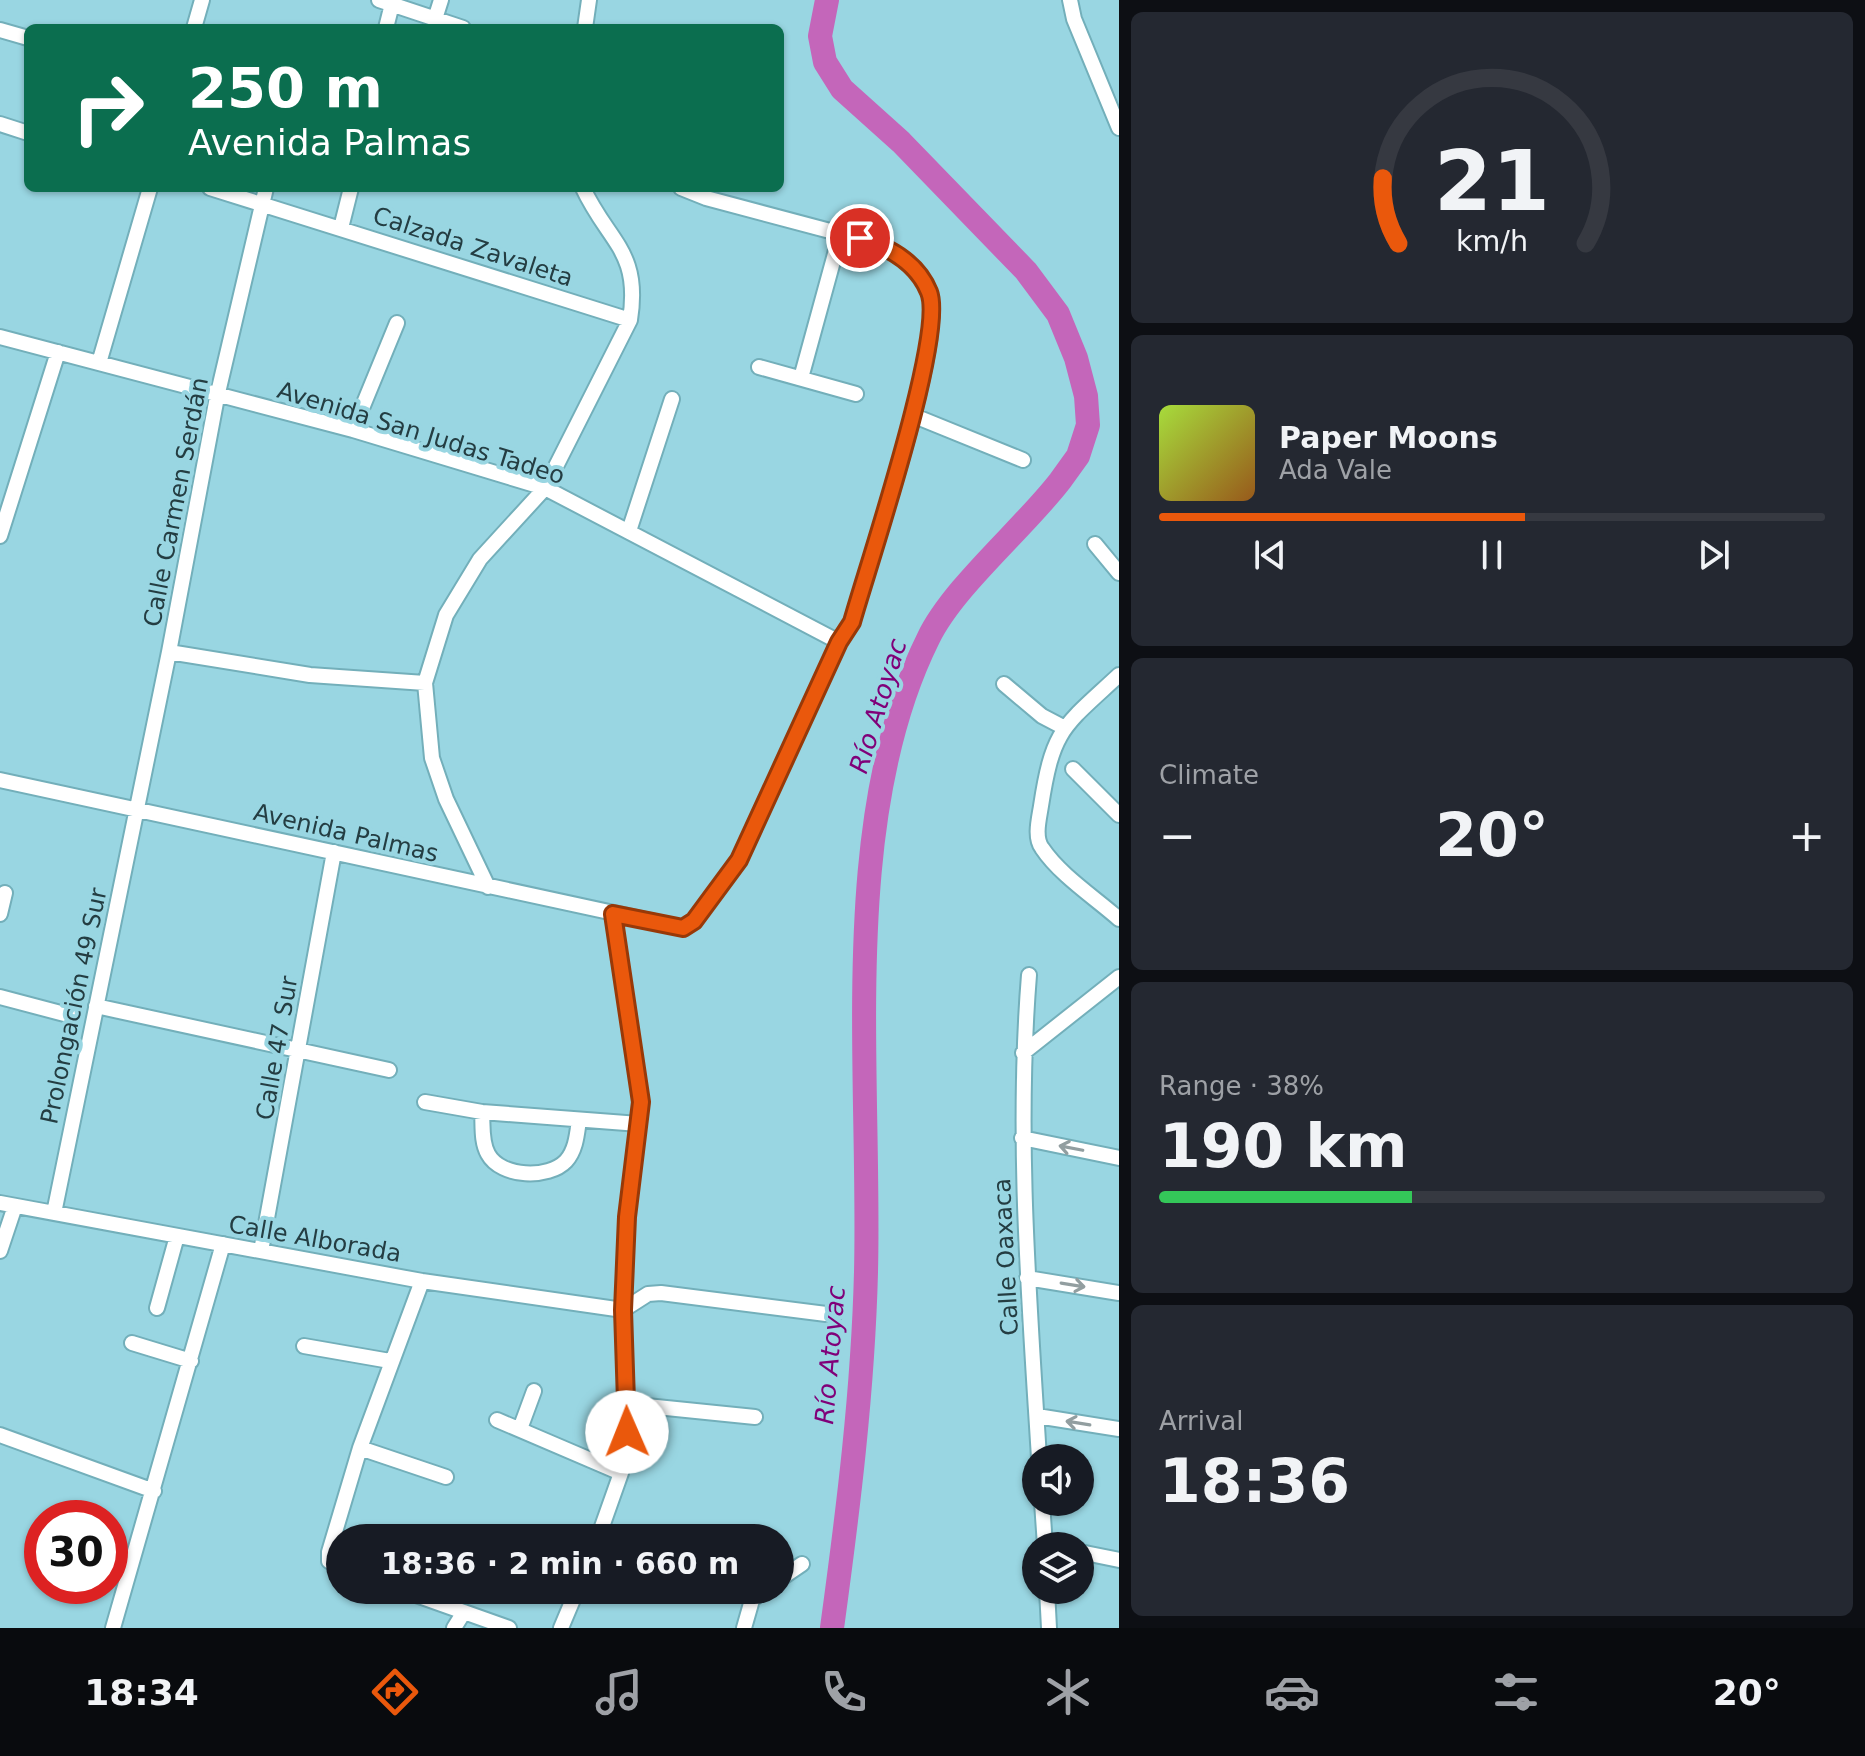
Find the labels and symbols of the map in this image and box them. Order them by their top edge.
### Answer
street label: Calzada Zavaleta [369,201,577,293]
pin [826,204,894,272]
street label: Calle Carmen Serdán [138,375,214,629]
street label: Avenida San Judas Tadeo [274,376,568,490]
water label: Río Atoyac [843,635,913,777]
street label: Avenida Palmas [251,798,441,868]
street label: Prolongación 49 Sur [35,885,113,1127]
street label: Calle 47 Sur [251,974,303,1122]
one-way arrow [1058,1140,1084,1155]
street label: Calle Oaxaca [988,1178,1024,1336]
street label: Calle Alborada [227,1210,403,1268]
one-way arrow [1060,1279,1085,1294]
water label: Río Atoyac [809,1284,851,1426]
position arrow [585,1390,669,1474]
one-way arrow [1066,1414,1091,1429]
speed limit sign: 30 [24,1500,128,1604]

